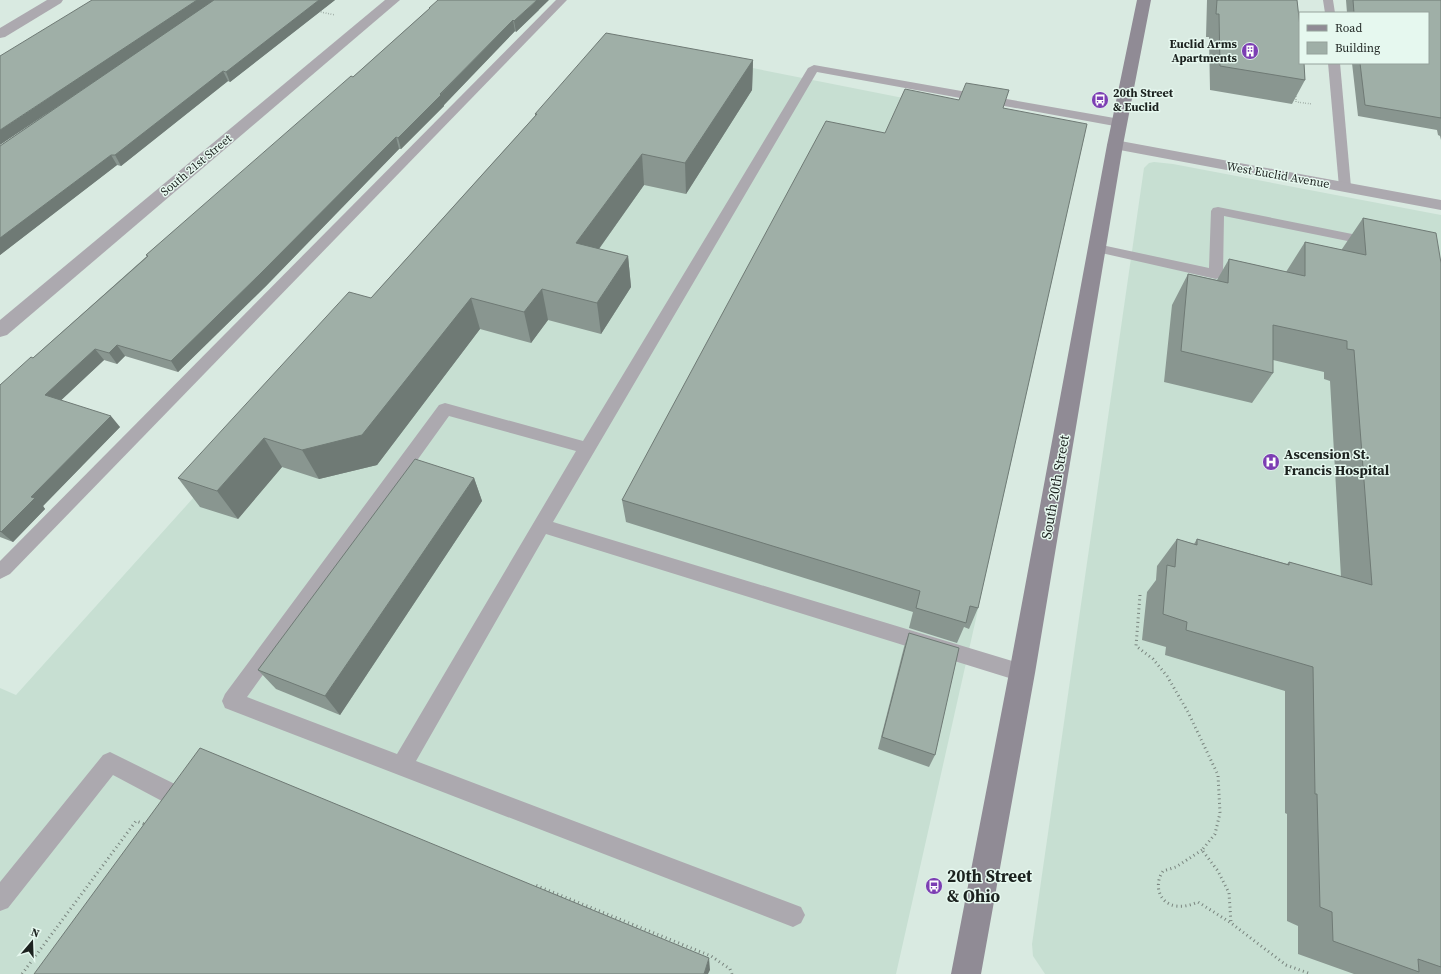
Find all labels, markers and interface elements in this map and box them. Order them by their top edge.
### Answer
legend [1299,12,1429,64]
text: Road [1335,20,1362,36]
place label: Euclid Arms Apartments [1170,36,1238,66]
text: Building [1335,40,1380,56]
building icon: Euclid Arms Apartments [1240,41,1260,61]
place label: 20th Street & Euclid [1113,85,1174,115]
bus stop icon: 20th Street & Euclid [1090,90,1110,110]
street label: South 21st Street [157,130,235,200]
street label: West Euclid Avenue [1225,158,1331,192]
street label: South 20th Street [1036,433,1074,541]
place label: Ascension St. Francis Hospital [1284,444,1390,480]
hospital icon: Ascension St. Francis Hospital [1261,452,1281,472]
place label: 20th Street & Ohio [947,864,1033,908]
bus stop icon: 20th Street & Ohio [924,876,944,896]
north arrow [12,922,52,962]
text: N [29,925,41,941]

